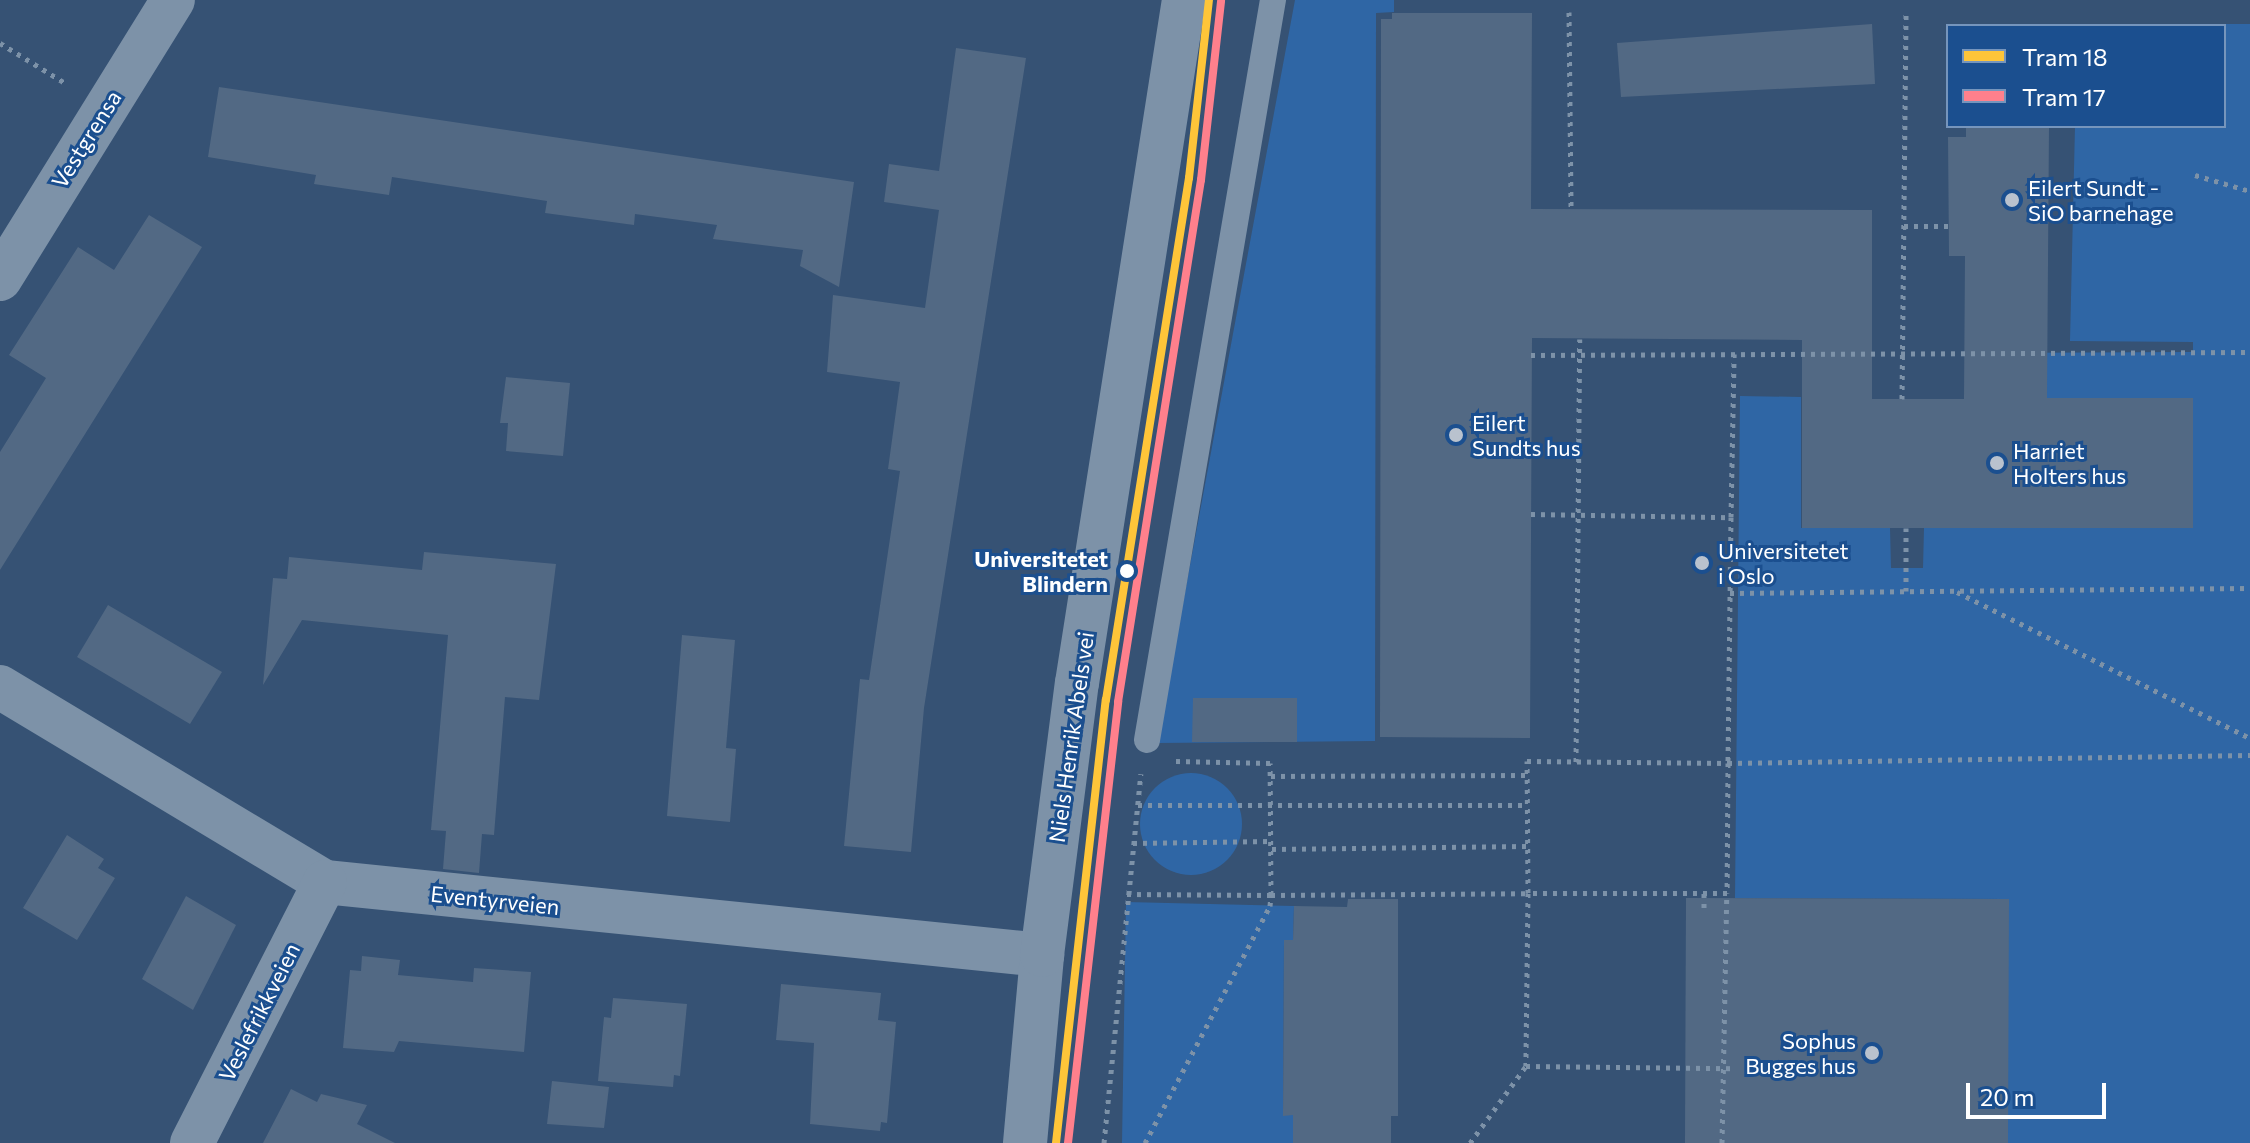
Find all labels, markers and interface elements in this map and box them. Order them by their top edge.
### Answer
legend [1946,24,2226,128]
text: Tram 18 [2022,42,2108,71]
text: Tram 17 [2022,82,2106,111]
street label: Vestgrensa [46,85,126,193]
place label: Eilert Sundt - SiO barnehage [2028,174,2174,226]
marker: Eilert Sundt - SiO barnehage [2003,191,2021,209]
place label: Eilert Sundts hus [1472,409,1581,460]
marker: Eilert Sundts hus [1447,426,1465,444]
place label: Harriet Holters hus [2013,437,2126,488]
marker: Harriet Holters hus [1988,454,2006,472]
place label: Universitetet i Oslo [1718,537,1849,588]
place label: Universitetet Blindern [974,545,1108,596]
marker: Universitetet i Oslo [1693,554,1711,572]
marker: Universitetet Blindern [1115,559,1139,583]
street label: Niels Henrik Abels vei [1043,630,1099,844]
street label: Eventyrveien [429,880,561,920]
street label: Veslefrikkveien [213,938,305,1086]
place label: Sophus Bugges hus [1745,1027,1856,1078]
marker: Sophus Bugges hus [1863,1044,1881,1062]
scale bar [1970,1067,2110,1117]
text: 20 m [1980,1082,2034,1111]

